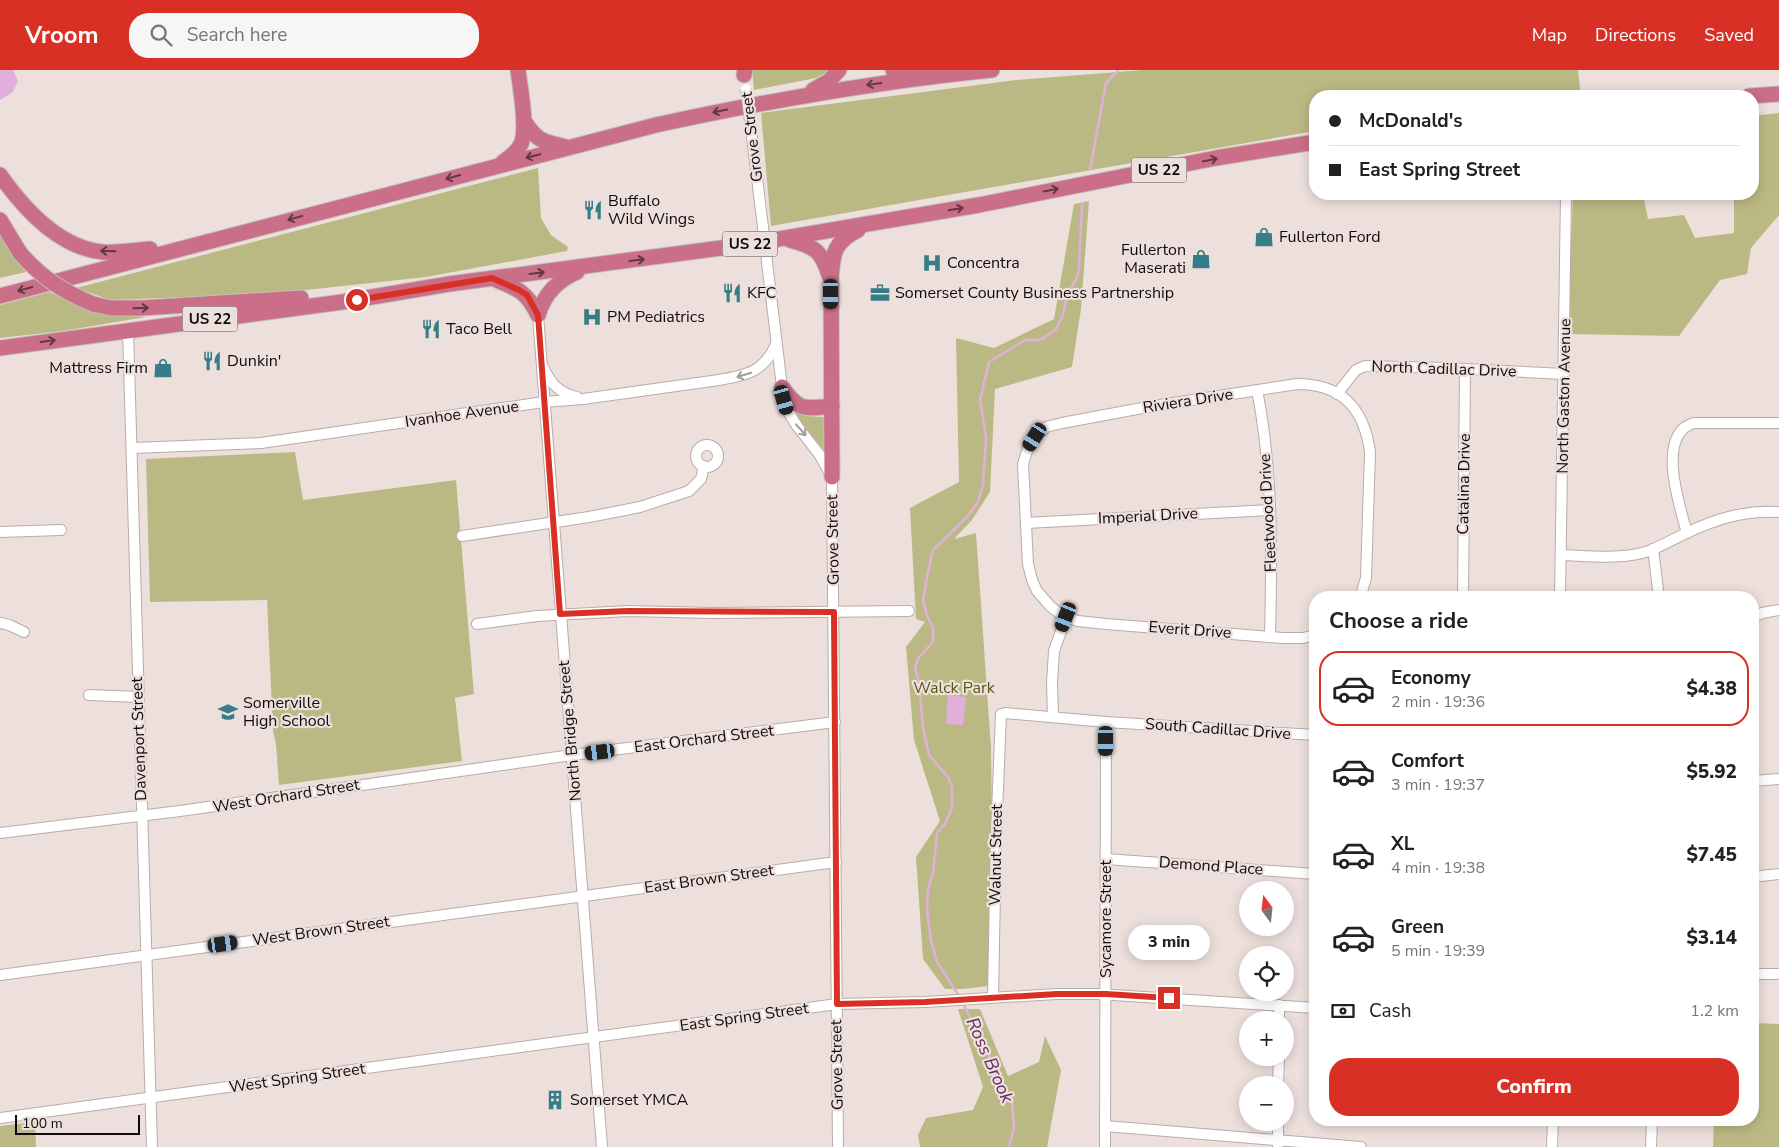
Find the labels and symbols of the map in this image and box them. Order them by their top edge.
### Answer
one-way arrow [867,79,883,89]
street label: Grove Street [736,90,768,183]
one-way arrow [712,107,728,116]
one-way arrow [526,152,542,161]
one-way arrow [1202,154,1218,164]
road number: US 22 [1132,158,1186,182]
one-way arrow [445,173,461,182]
one-way arrow [1042,185,1058,195]
place label: Buffalo Wild Wings [608,190,695,230]
restaurant icon: Buffalo Wild Wings [582,199,604,221]
one-way arrow [948,203,964,213]
one-way arrow [288,214,304,223]
shop icon: Fullerton Ford [1253,226,1275,248]
place label: Fullerton Ford [1279,226,1381,248]
road number: US 22 [722,232,778,256]
place label: Fullerton Maserati [1121,239,1186,279]
one-way arrow [100,246,116,256]
shop icon: Fullerton Maserati [1190,248,1212,270]
hospital icon: Concentra [921,252,943,274]
place label: Concentra [947,252,1020,274]
one-way arrow [628,254,644,264]
one-way arrow [529,268,545,278]
car [823,279,838,309]
restaurant icon: KFC [721,282,743,304]
place label: KFC [747,282,777,304]
office icon: Somerset County Business Partnership [869,282,891,304]
place label: Somerset County Business Partnership [895,282,1174,304]
one-way arrow [18,285,34,295]
route start [346,289,368,311]
one-way arrow [133,304,149,313]
road number: US 22 [182,306,238,332]
hospital icon: PM Pediatrics [581,306,603,328]
place label: PM Pediatrics [607,306,705,328]
restaurant icon: Taco Bell [420,318,442,340]
place label: Taco Bell [446,318,512,340]
street label: North Gaston Avenue [1552,318,1576,474]
one-way arrow [40,336,56,346]
restaurant icon: Dunkin' [201,350,223,372]
place label: Dunkin' [227,350,281,372]
street label: North Cadillac Drive [1371,355,1517,383]
place label: Mattress Firm [49,357,148,379]
shop icon: Mattress Firm [152,357,174,379]
one-way arrow [736,370,752,380]
street label: Riviera Drive [1141,383,1235,419]
car [772,384,795,416]
street label: Ivanhoe Avenue [404,395,520,433]
car [1020,420,1049,454]
one-way arrow [795,424,806,437]
street label: Catalina Drive [1452,433,1476,535]
street label: Fleetwood Drive [1254,453,1282,573]
street label: Grove Street [821,494,845,585]
street label: Imperial Drive [1097,502,1199,530]
car [1053,600,1078,634]
street label: Everit Drive [1148,616,1232,644]
street label: North Bridge Street [553,659,587,802]
street label: Davenport Street [126,676,152,801]
park label: Walck Park [913,677,996,699]
place label: Somerville High School [243,692,331,732]
school or university icon: Somerville High School [217,701,239,723]
street label: South Cadillac Drive [1144,713,1292,745]
street label: East Orchard Street [633,719,776,758]
car [1098,726,1113,756]
car [584,743,615,761]
street label: West Orchard Street [211,773,361,818]
street label: Walnut Street [984,804,1008,906]
street label: Demond Place [1158,851,1264,881]
street label: East Brown Street [643,859,776,899]
street label: Sycamore Street [1095,860,1117,978]
north arrow [1239,881,1294,936]
street label: West Brown Street [251,910,391,951]
callout: 3 min [1128,926,1210,960]
car [207,934,238,954]
route end [1158,987,1180,1009]
street label: East Spring Street [678,997,810,1037]
water label: Ross Brook [960,1013,1020,1107]
street label: Grove Street [825,1019,849,1110]
street label: West Spring Street [227,1057,367,1098]
building icon: Somerset YMCA [544,1089,566,1111]
place label: Somerset YMCA [570,1089,688,1111]
scale bar [15,1112,140,1135]

